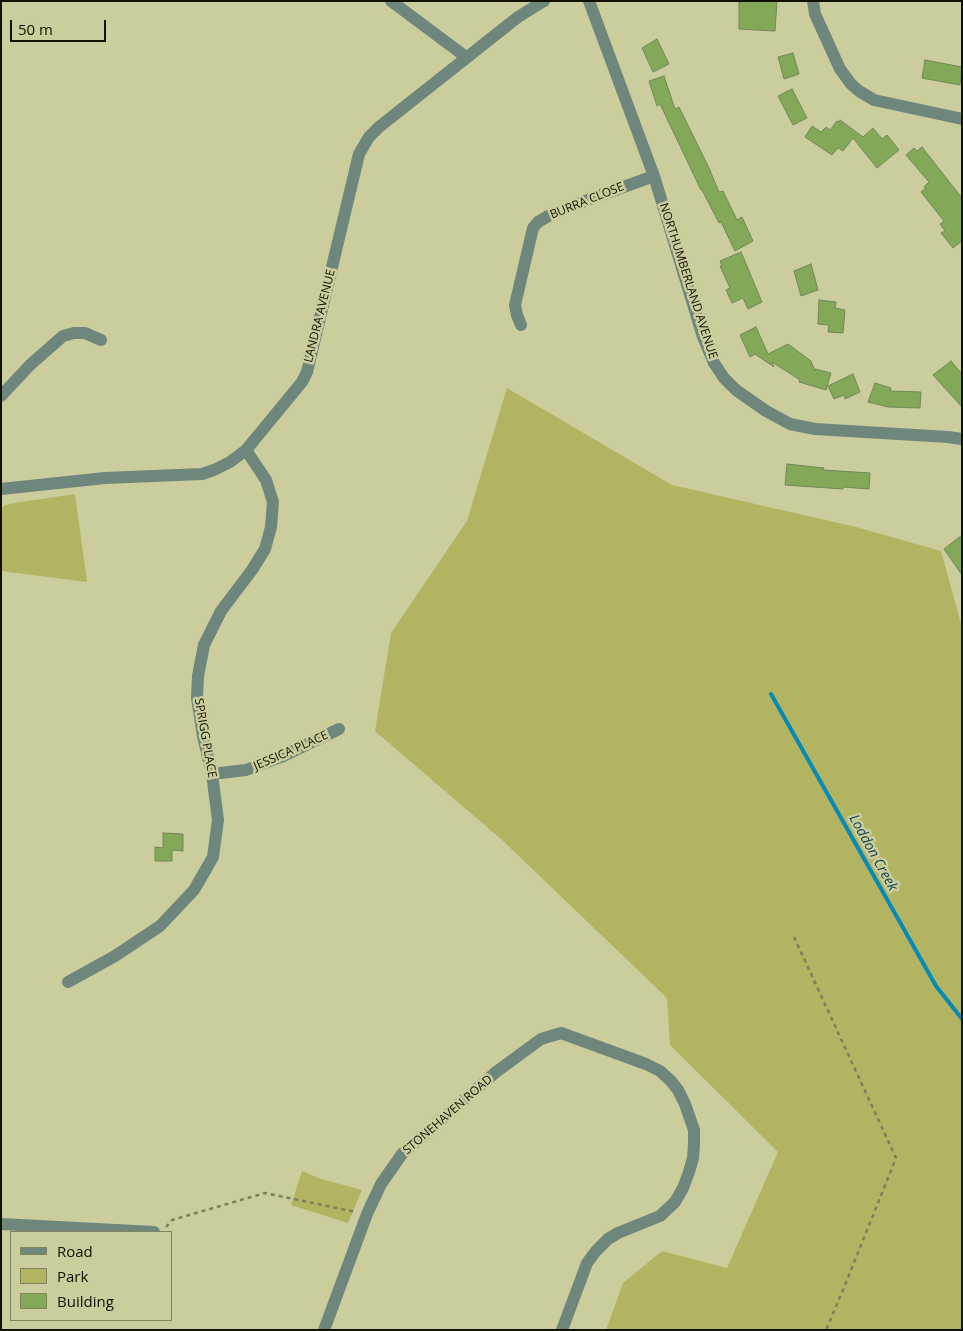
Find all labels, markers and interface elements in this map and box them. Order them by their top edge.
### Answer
scale bar [12,10,109,42]
text: 50 m [18,19,53,39]
street label: BURRA CLOSE [548,180,626,222]
street label: NORTHUMBERLAND AVENUE [656,201,720,361]
street label: LANDRA AVENUE [301,268,339,364]
street label: SPRIGG PLACE [191,697,219,779]
street label: JESSICA PLACE [252,728,330,774]
water label: Loddon Creek [845,812,901,894]
street label: STONEHAVEN ROAD [400,1072,496,1158]
legend [10,1231,172,1321]
text: Road [57,1241,93,1261]
text: Park [57,1266,88,1286]
text: Building [57,1291,114,1311]

